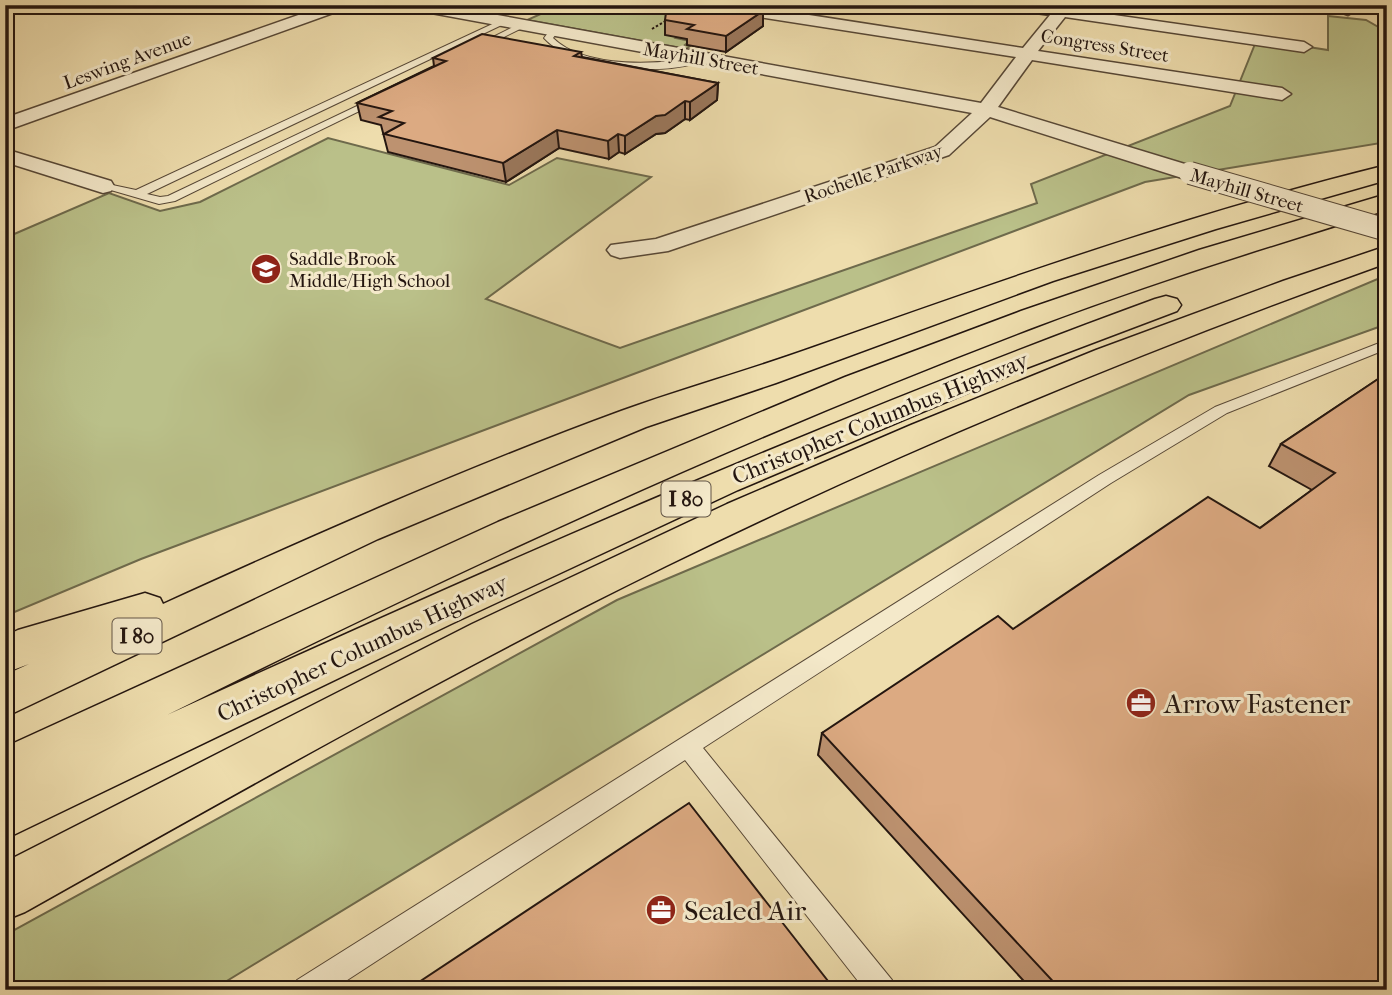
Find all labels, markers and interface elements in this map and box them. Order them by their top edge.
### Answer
street label: Congress Street [1039,25,1171,67]
street label: Leswing Avenue [60,28,194,94]
street label: Mayhill Street [641,38,761,80]
street label: Rochelle Parkway [801,140,947,208]
street label: Mayhill Street [1187,164,1306,218]
place label: Saddle Brook Middle/High School [289,248,450,292]
school or university icon: Saddle Brook Middle/High School [249,252,283,286]
street label: Christopher Columbus Highway [728,346,1033,490]
road number: I 80 [662,482,710,516]
street label: Christopher Columbus Highway [213,569,512,728]
road number: I 80 [113,618,162,654]
office icon: Arrow Fastener [1124,686,1158,720]
place label: Arrow Fastener [1163,687,1350,720]
office icon: Sealed Air [644,893,678,927]
place label: Sealed Air [684,894,806,927]

